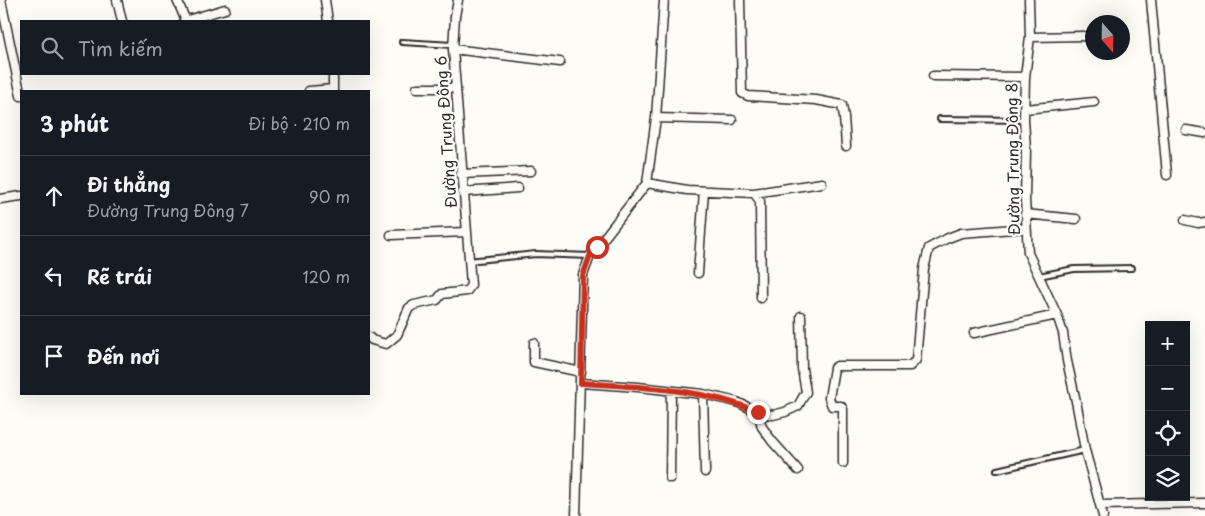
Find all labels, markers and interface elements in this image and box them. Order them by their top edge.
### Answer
north arrow [1085,15,1130,60]
search box [20,20,370,75]
icon: search [38,34,66,62]
text: Tìm kiếm [78,34,163,62]
street label: Đường Trung Đông 6 [428,55,462,209]
street label: Đường Trung Đông 8 [999,82,1025,236]
text: 3 phút [40,107,109,139]
text: Đi bộ · 210 m [248,111,350,135]
text: Đi thẳng [87,170,170,198]
icon: ahead [40,182,68,210]
text: 90 m [309,184,350,208]
text: Đường Trung Đông 7 [87,198,249,222]
route start [586,236,609,259]
icon: left [40,262,68,290]
text: Rẽ trái [87,262,152,290]
text: 120 m [303,264,350,288]
map controls [1145,321,1190,501]
button: + [1145,321,1190,366]
icon: arrive [40,342,68,370]
text: Đến nơi [87,342,160,370]
button: − [1145,366,1190,411]
route end [747,401,770,424]
button: locate [1145,411,1190,456]
button: layers [1145,456,1190,501]

